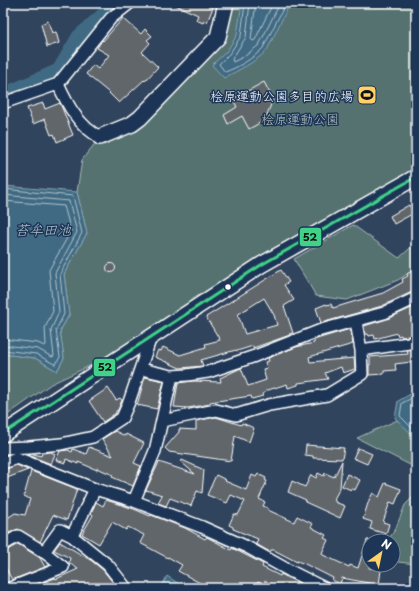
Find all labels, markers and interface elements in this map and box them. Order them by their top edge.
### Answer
sports icon: 桧原運動公園多目的広場 [356,84,378,106]
place label: 桧原運動公園多目的広場 [210,86,353,105]
park label: 桧原運動公園 [261,109,339,128]
water label: 苔牟田池 [15,219,72,240]
line badge: 52 [299,227,322,247]
text: 52 [303,228,317,245]
unlabelled marker [223,282,233,292]
line badge: 52 [93,358,116,377]
text: 52 [98,358,112,375]
north arrow [361,533,401,573]
text: N [378,535,395,554]

